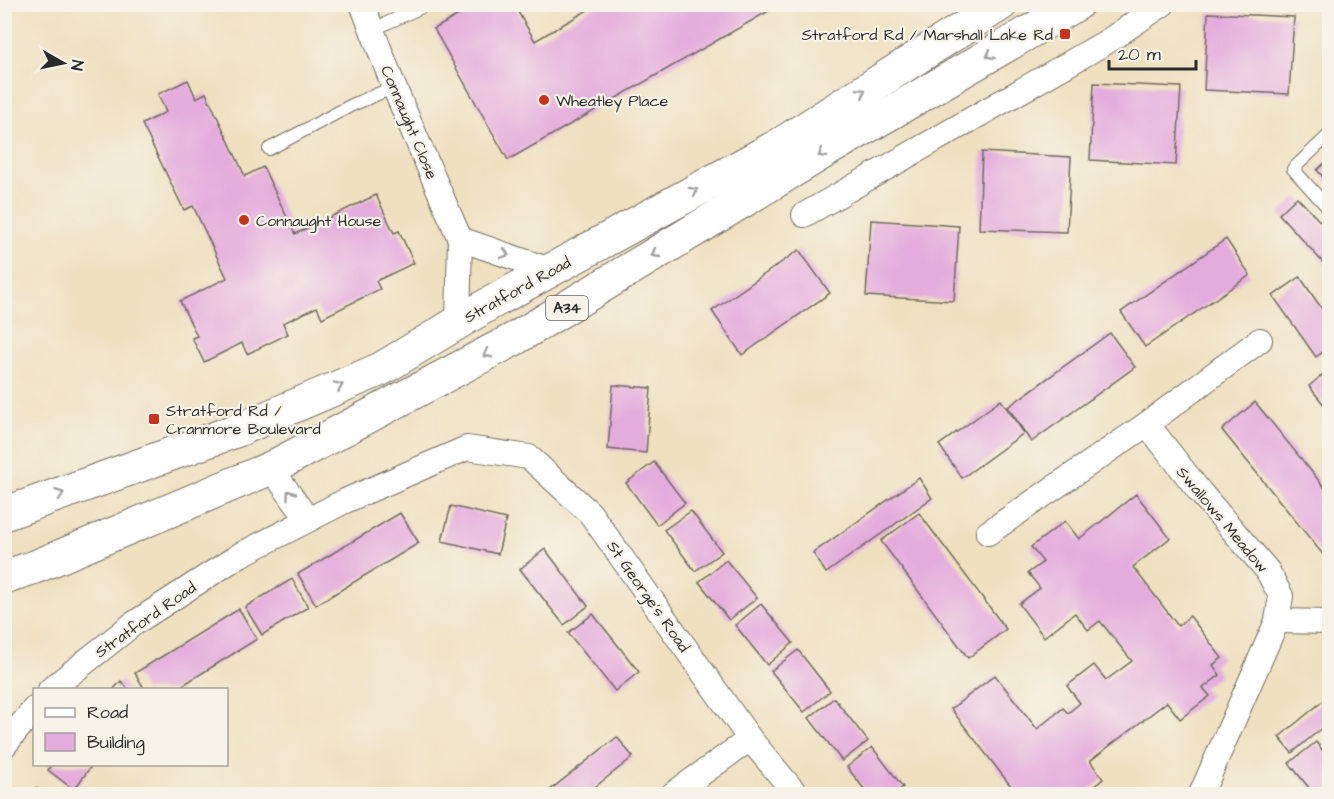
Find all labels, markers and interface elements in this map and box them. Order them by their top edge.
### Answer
place label: Stratford Rd / Marshall Lake Rd [802,24,1053,46]
marker: Stratford Rd / Marshall Lake Rd [1058,27,1072,41]
north arrow [33,33,93,93]
scale bar [1109,33,1196,71]
text: 20 m [1118,42,1161,67]
one-way arrow [986,48,996,59]
text: N [65,59,88,72]
street label: Connaught Close [374,62,443,183]
one-way arrow [856,88,866,100]
place label: Wheatley Place [556,90,669,113]
marker: Wheatley Place [537,93,551,107]
one-way arrow [818,146,828,158]
one-way arrow [688,187,698,198]
place label: Connaught House [256,210,381,233]
marker: Connaught House [237,213,251,227]
one-way arrow [499,247,510,260]
one-way arrow [651,247,661,259]
street label: Stratford Road [460,251,575,328]
road number: A34 [546,296,588,320]
one-way arrow [483,347,493,358]
one-way arrow [333,382,344,394]
place label: Stratford Rd / Cranmore Boulevard [166,400,321,440]
marker: Stratford Rd / Cranmore Boulevard [147,412,161,426]
street label: Swallows Meadow [1171,462,1273,578]
one-way arrow [53,489,64,501]
one-way arrow [286,489,297,500]
street label: St George's Road [601,536,695,657]
street label: Stratford Road [91,577,201,663]
legend [33,688,228,766]
text: Road [87,700,128,725]
text: Building [87,730,145,756]

